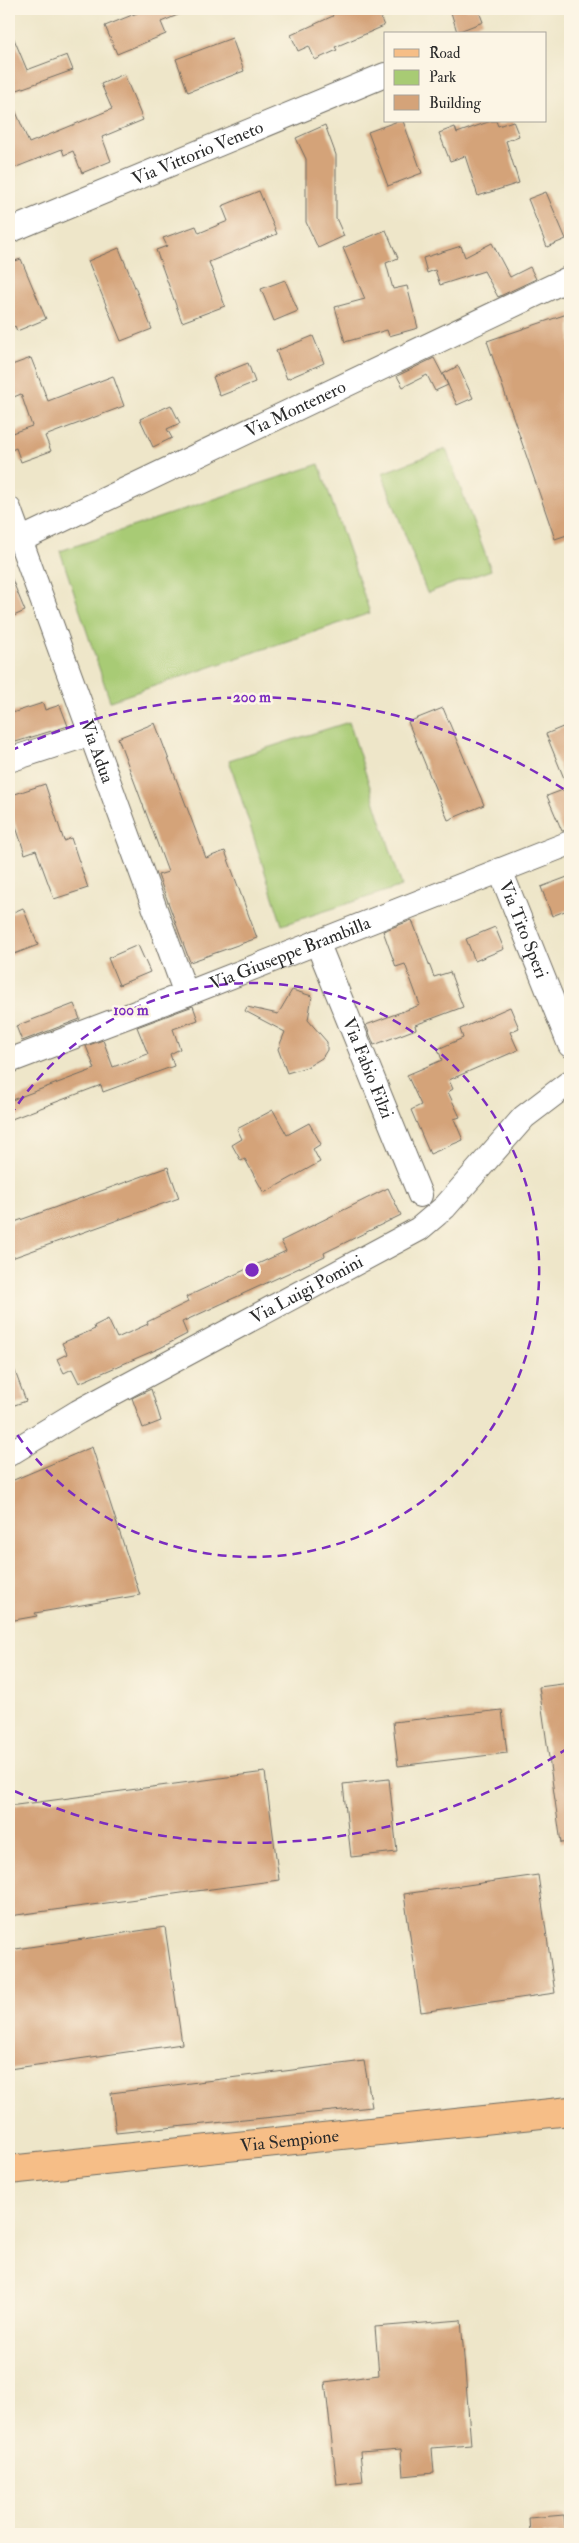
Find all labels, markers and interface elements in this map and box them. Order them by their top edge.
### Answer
legend [384,32,546,122]
text: Road [429,44,461,63]
text: Park [429,68,456,87]
text: Building [429,94,481,113]
street label: Via Vittorio Veneto [128,115,267,190]
street label: Via Montenero [241,375,350,443]
text: 200 m [233,688,271,707]
street label: Via Adua [75,717,120,787]
street label: Via Tito Speri [494,877,554,982]
street label: Via Giuseppe Brambilla [206,911,374,995]
text: 100 m [113,1001,149,1020]
street label: Via Fabio Filzi [337,1014,399,1122]
street label: Via Luigi Pomini [246,1250,367,1329]
centre of rings [243,1261,261,1279]
street label: Via Sempione [239,2124,341,2157]

